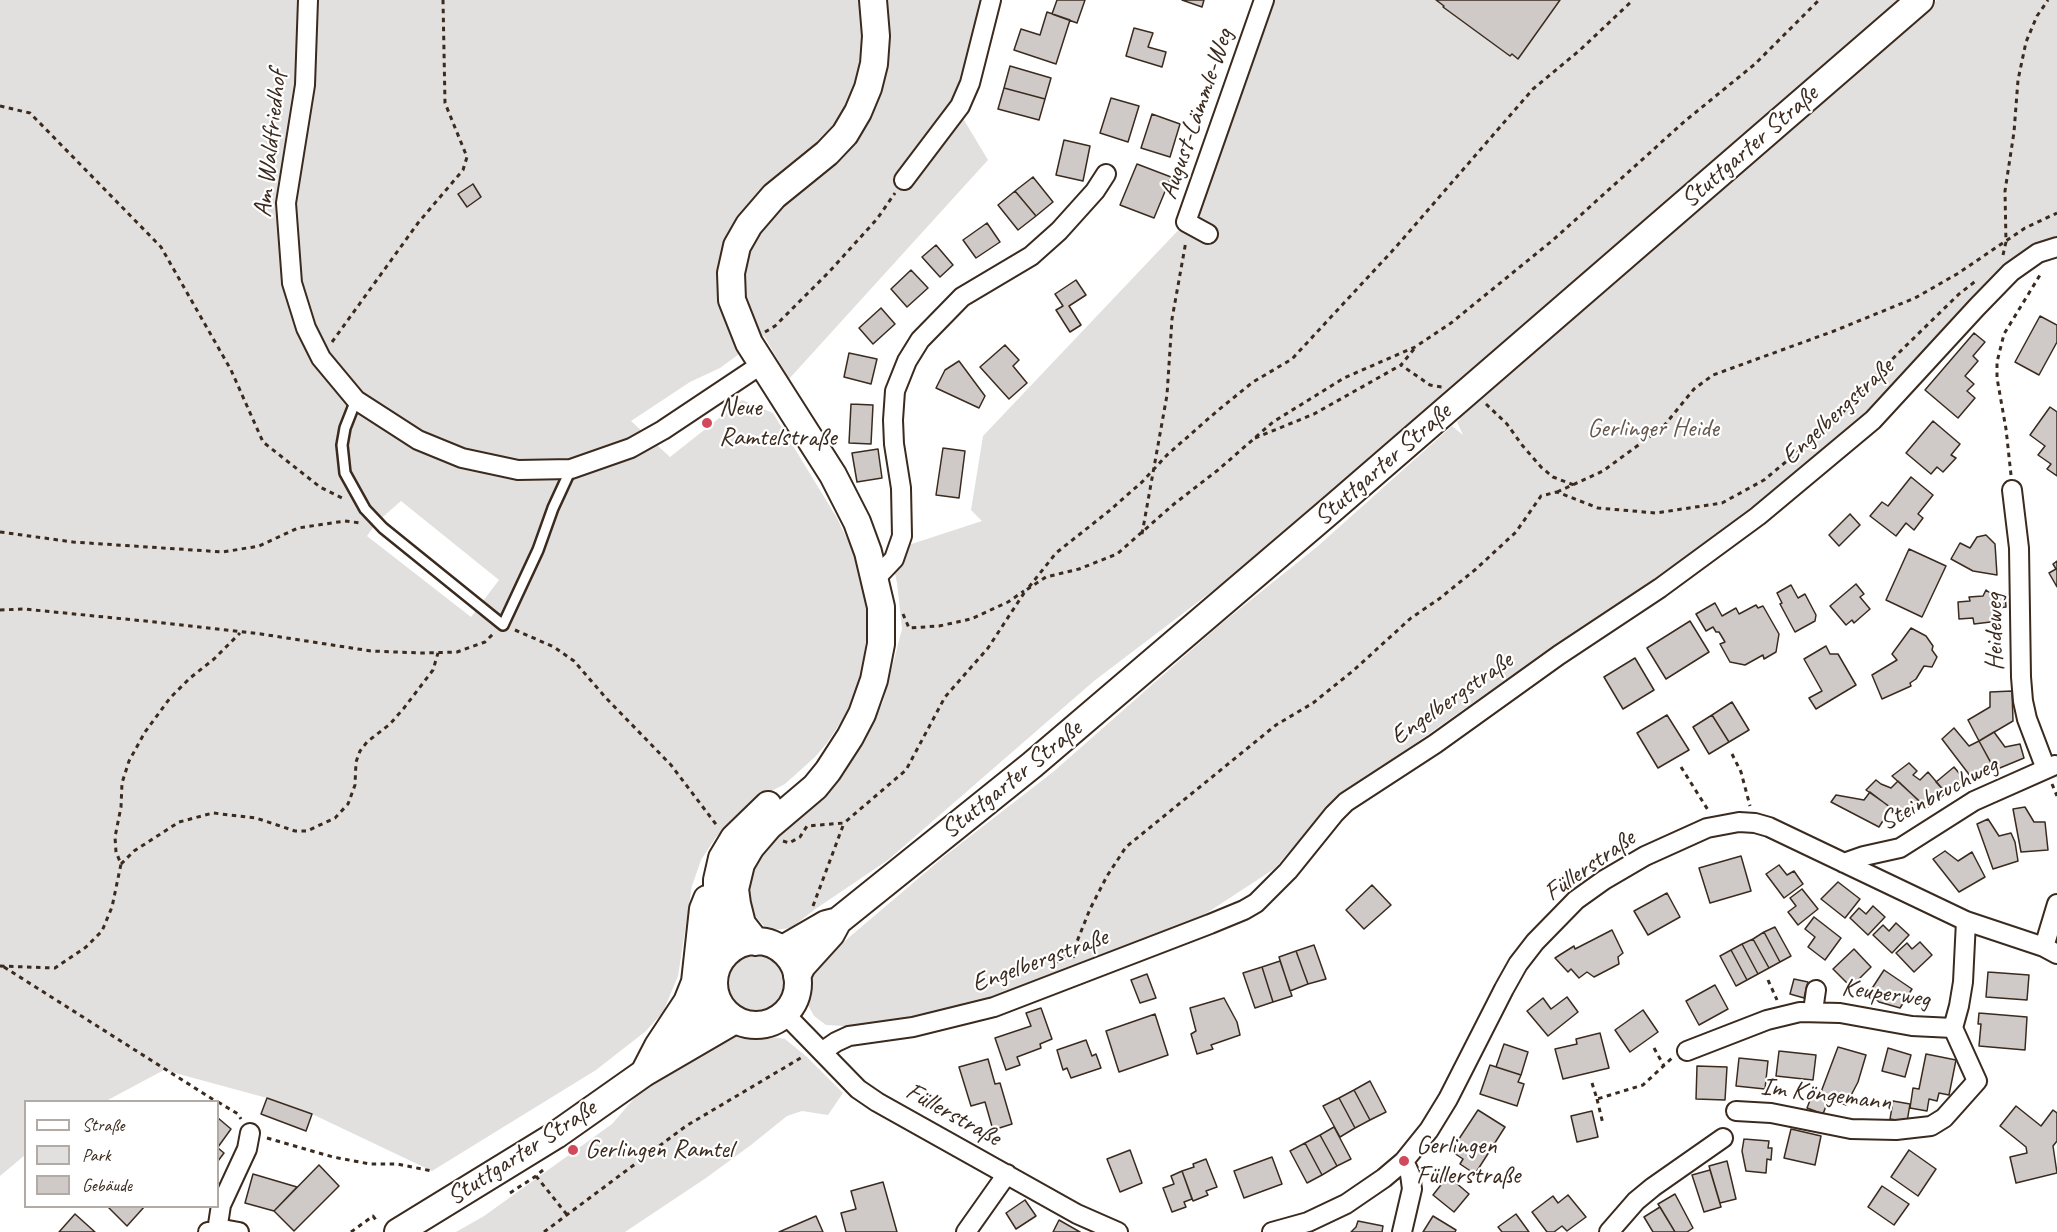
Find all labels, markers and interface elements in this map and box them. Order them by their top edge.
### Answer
street label: August-Lämmle-Weg [1153,25,1241,203]
street label: Am Waldfriedhof [248,69,294,219]
street label: Stuttgarter Straße [1675,79,1825,215]
street label: Engelbergstraße [1775,352,1901,472]
place label: Neue Ramtelstraße [719,392,836,454]
street label: Stuttgarter Straße [1308,397,1458,533]
park label: Gerlinger Heide [1587,413,1719,445]
marker: Neue Ramtelstraße [700,416,714,430]
street label: Heideweg [1979,593,2011,671]
street label: Engelbergstraße [1385,645,1519,753]
street label: Stuttgarter Straße [936,714,1088,846]
street label: Steinbruchweg [1875,750,2003,838]
street label: Füllerstraße [1538,823,1642,909]
street label: Engelbergstraße [968,922,1112,1000]
street label: Keuperweg [1840,972,1932,1016]
street label: Im Köngemann [1759,1072,1893,1118]
street label: Füllerstraße [900,1076,1006,1154]
street label: Stuttgarter Straße [442,1093,602,1213]
legend [24,1100,219,1208]
text: Straße [82,1114,124,1136]
place label: Gerlingen Füllerstraße [1416,1130,1520,1192]
place label: Gerlingen Ramtel [585,1134,733,1166]
marker: Gerlingen Ramtel [566,1143,580,1157]
text: Park [82,1144,111,1166]
marker: Gerlingen Füllerstraße [1397,1154,1411,1168]
text: Gebäude [82,1174,132,1196]

